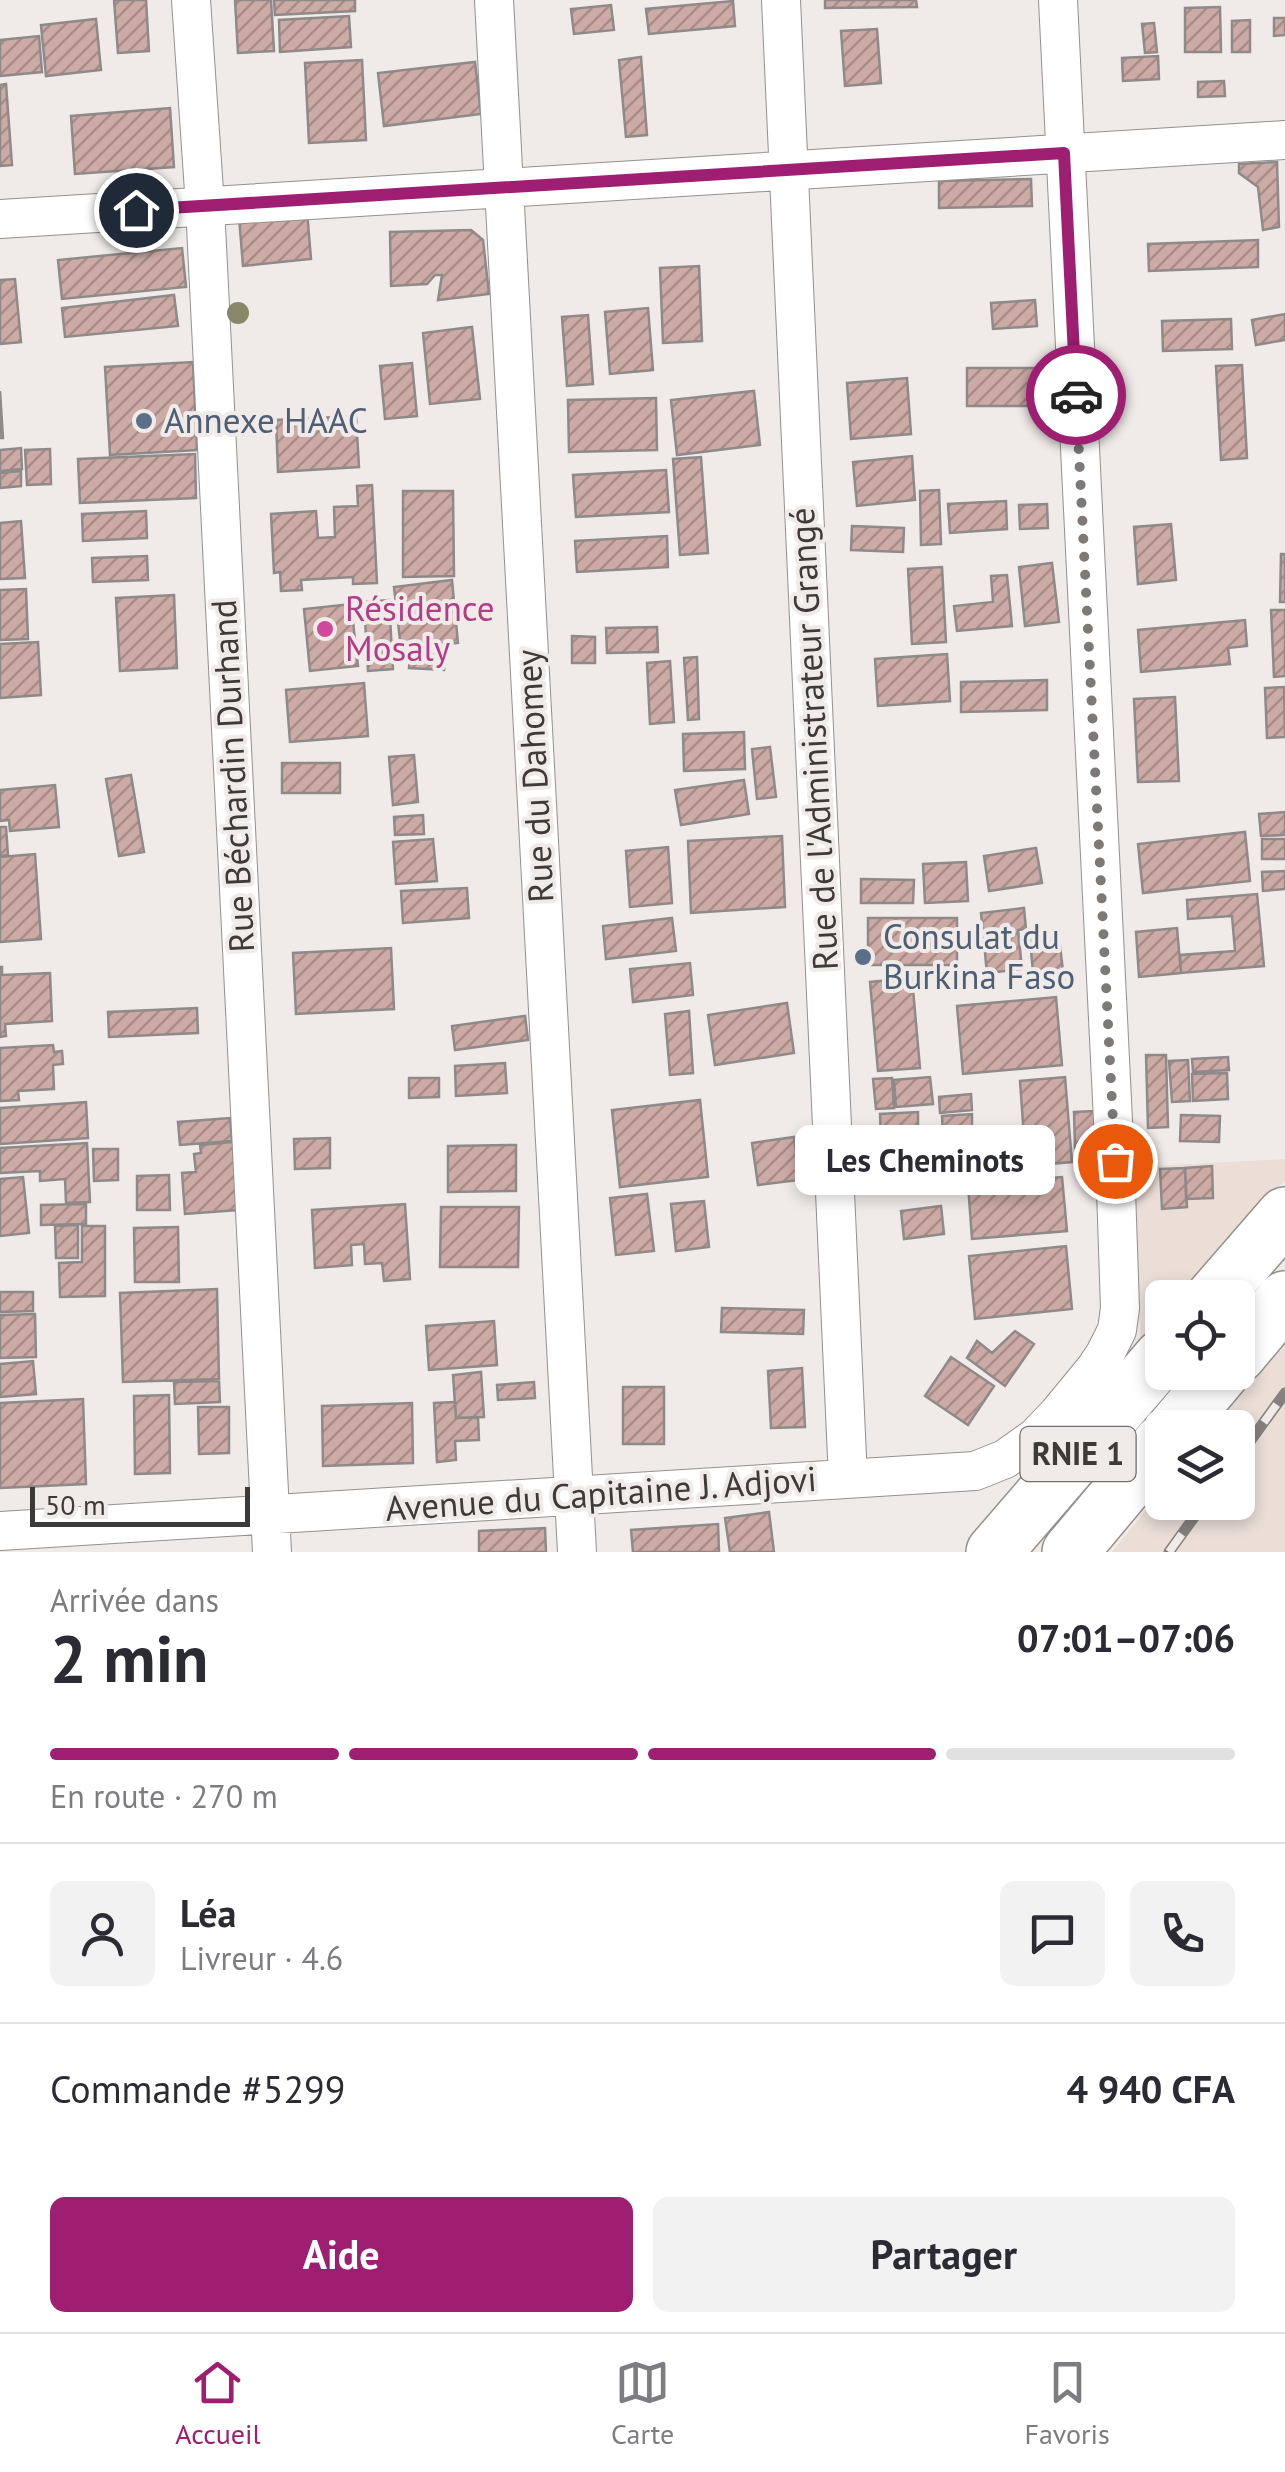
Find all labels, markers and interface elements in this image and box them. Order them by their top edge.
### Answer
pin [94,168,179,253]
icon: home [109,183,164,238]
courier [1026,345,1126,445]
icon: car [1049,368,1104,423]
place label: Annexe HAAC [164,397,368,443]
marker: Annexe HAAC [133,410,155,432]
street label: Rue de l'Administrateur Grangé [778,507,848,972]
place label: Résidence Mosaly [345,585,495,671]
street label: Rue Béchardin Durhand [200,598,264,954]
marker: Résidence Mosaly [314,618,336,640]
street label: Rue du Dahomey [504,648,564,904]
place label: Consulat du Burkina Faso [883,913,1075,999]
marker: Consulat du Burkina Faso [852,946,874,968]
pin [1073,1119,1158,1204]
callout: Les Cheminots [795,1126,1055,1196]
icon: bag [1088,1134,1143,1189]
text: Les Cheminots [826,1139,1024,1181]
map controls [1145,1280,1255,1520]
button: locate [1145,1280,1255,1390]
button: layers [1145,1410,1255,1520]
road number: RNIE 1 [1020,1427,1136,1481]
street label: Avenue du Capitaine J. Adjovi [384,1455,818,1531]
scale bar [30,1482,250,1526]
text: 50 m [45,1486,106,1523]
text: Arrivée dans [50,1579,219,1621]
text: 07:01–07:06 [1017,1613,1235,1662]
text: 2 min [50,1616,209,1700]
text: En route · 270 m [50,1775,278,1817]
button: person [50,1881,155,1986]
button: chat [1000,1881,1105,1986]
button: phone [1130,1881,1235,1986]
text: Léa [180,1888,236,1937]
text: Livreur · 4.6 [180,1937,343,1979]
text: Commande #5299 [50,2064,346,2113]
text: 4 940 CFA [1067,2064,1235,2113]
button: Aide [50,2197,633,2312]
button: Partager [653,2197,1235,2312]
tab: Accueil [175,2355,261,2452]
tab: Carte [611,2355,674,2452]
tab: Favoris [1024,2355,1110,2452]

